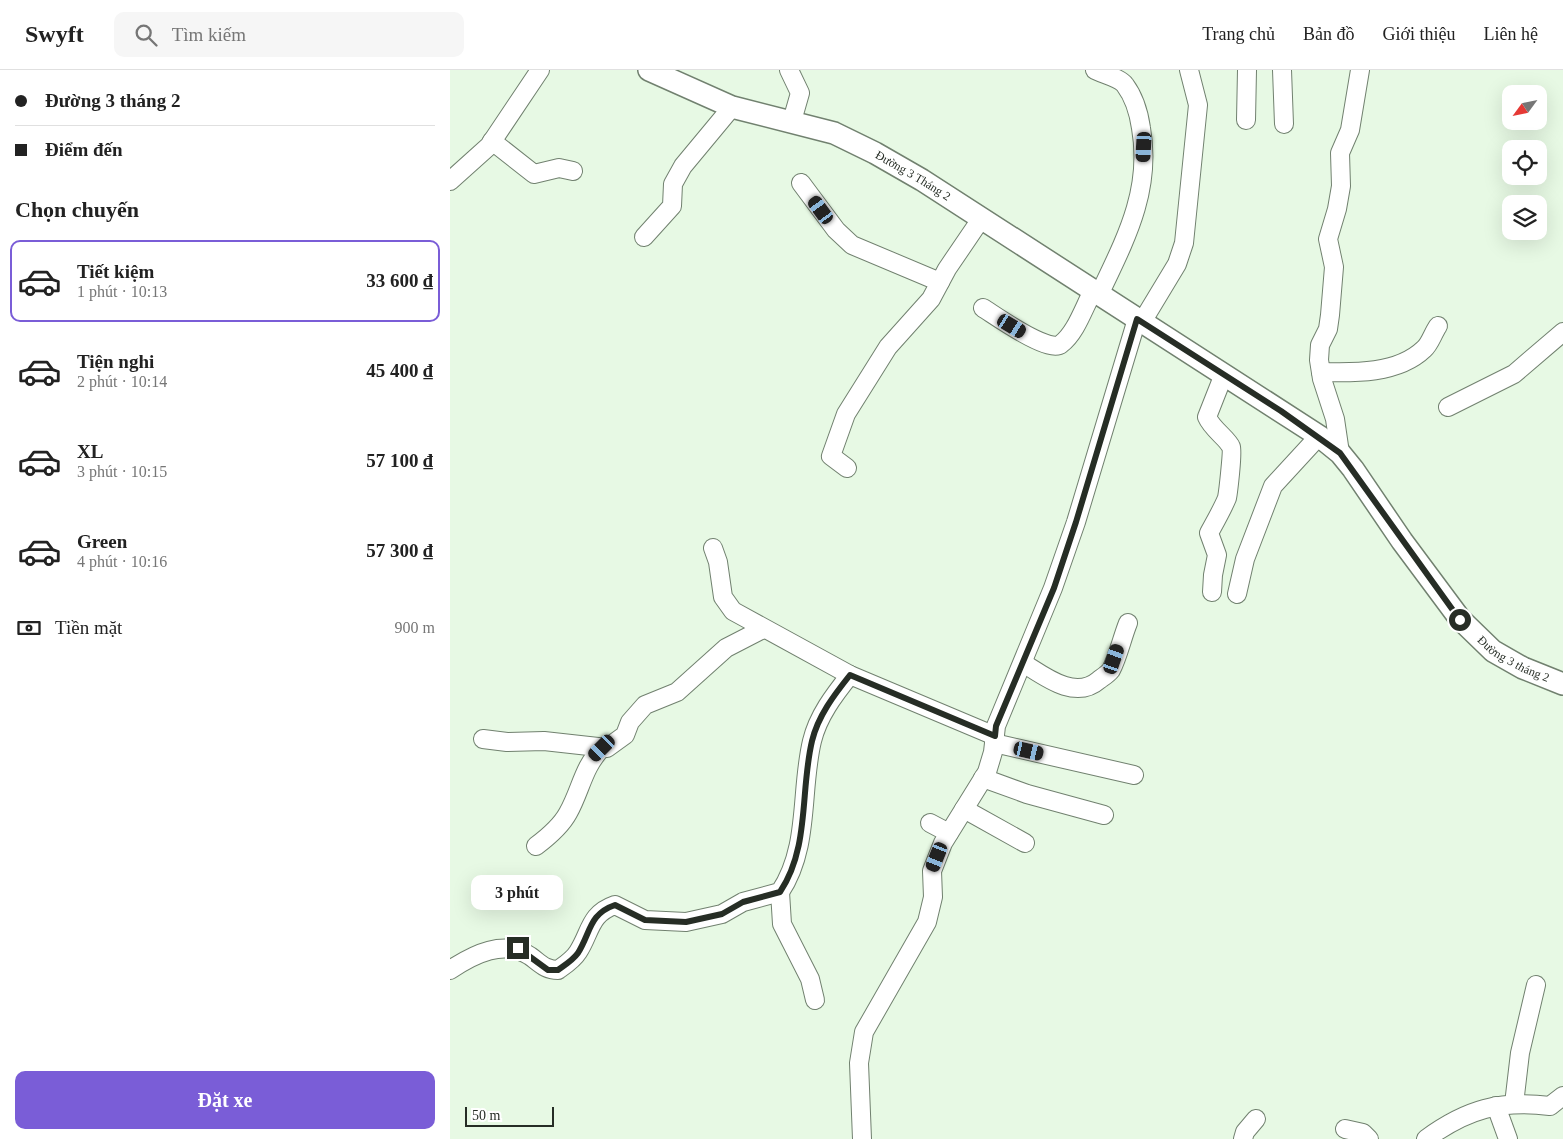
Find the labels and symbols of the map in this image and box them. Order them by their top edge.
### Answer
north arrow [1502,85,1548,130]
car [1135,132,1152,162]
street label: Đường 3 Tháng 2 [873,148,953,204]
car [806,193,835,227]
car [995,312,1028,340]
route start [1449,609,1471,631]
street label: Đường 3 tháng 2 [1475,633,1551,685]
car [1102,642,1125,676]
car [586,732,617,764]
car [1012,740,1045,762]
car [924,840,949,874]
callout: 3 phút [472,876,564,910]
route end [507,937,529,959]
scale bar [465,1104,554,1127]

